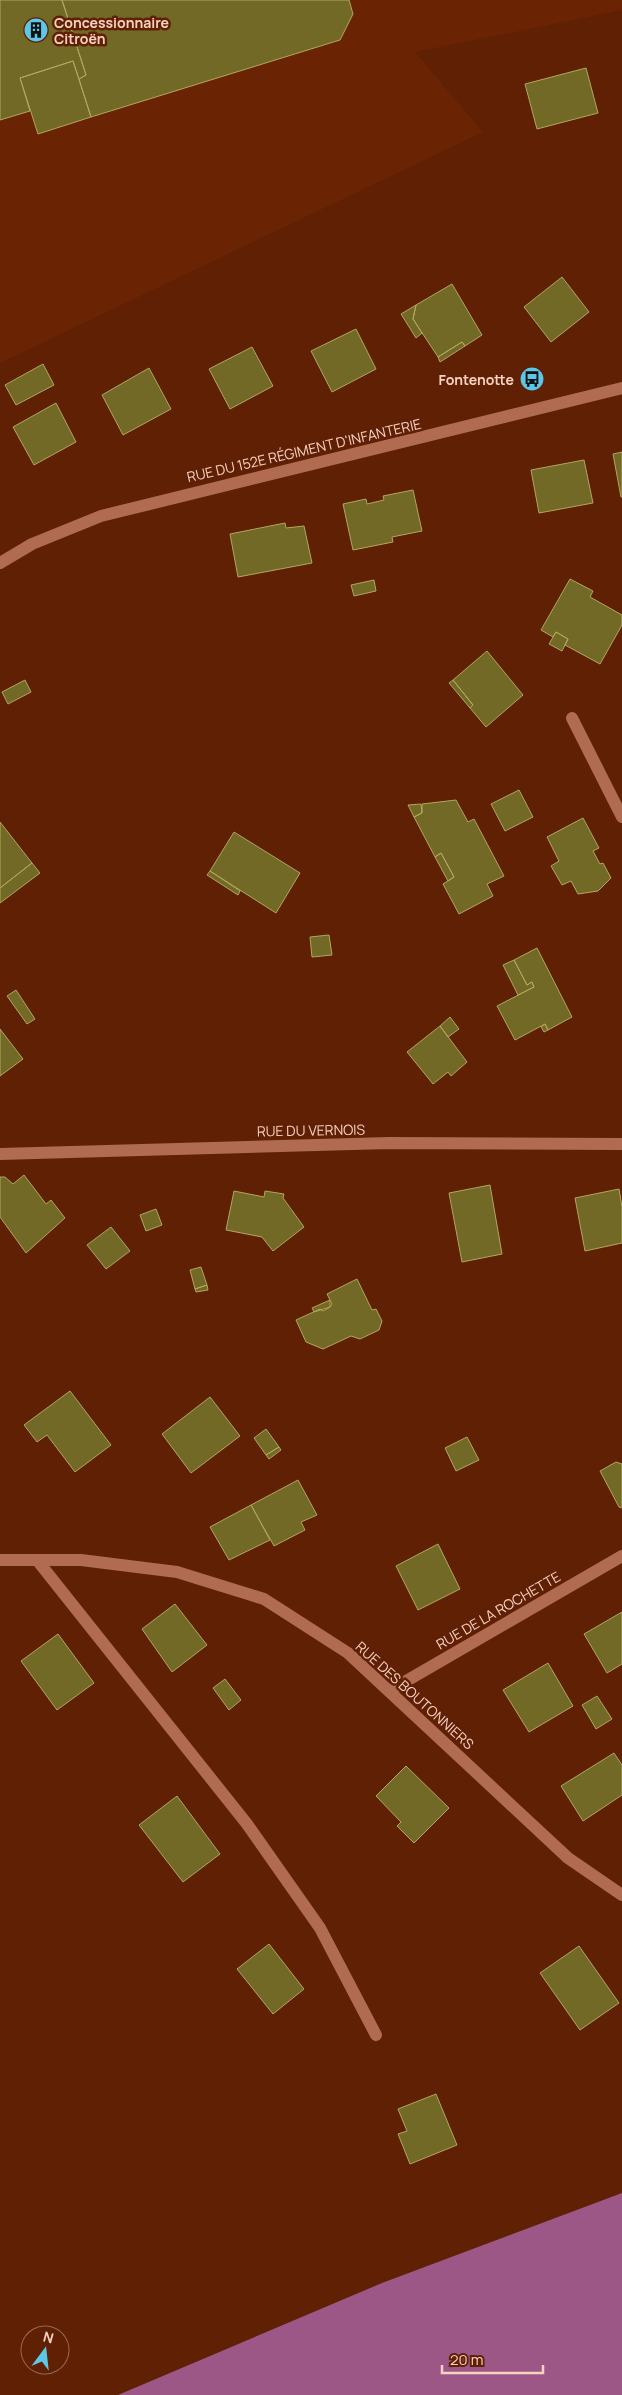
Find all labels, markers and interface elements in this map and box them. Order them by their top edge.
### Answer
place label: Concessionnaire Citroën [54,13,169,48]
building icon: Concessionnaire Citroën [23,17,49,43]
bus stop icon: Fontenotte [519,366,545,392]
place label: Fontenotte [439,370,514,389]
street label: RUE DU 152E RÉGIMENT D'INFANTERIE [185,414,423,486]
street label: RUE DU VERNOIS [257,1120,366,1140]
street label: RUE DE LA ROCHETTE [432,1567,564,1653]
street label: RUE DES BOUTONNIERS [352,1637,478,1753]
north arrow [20,2325,70,2375]
text: N [41,2326,56,2347]
scale bar [442,2342,543,2374]
text: 20 m [450,2349,483,2370]

